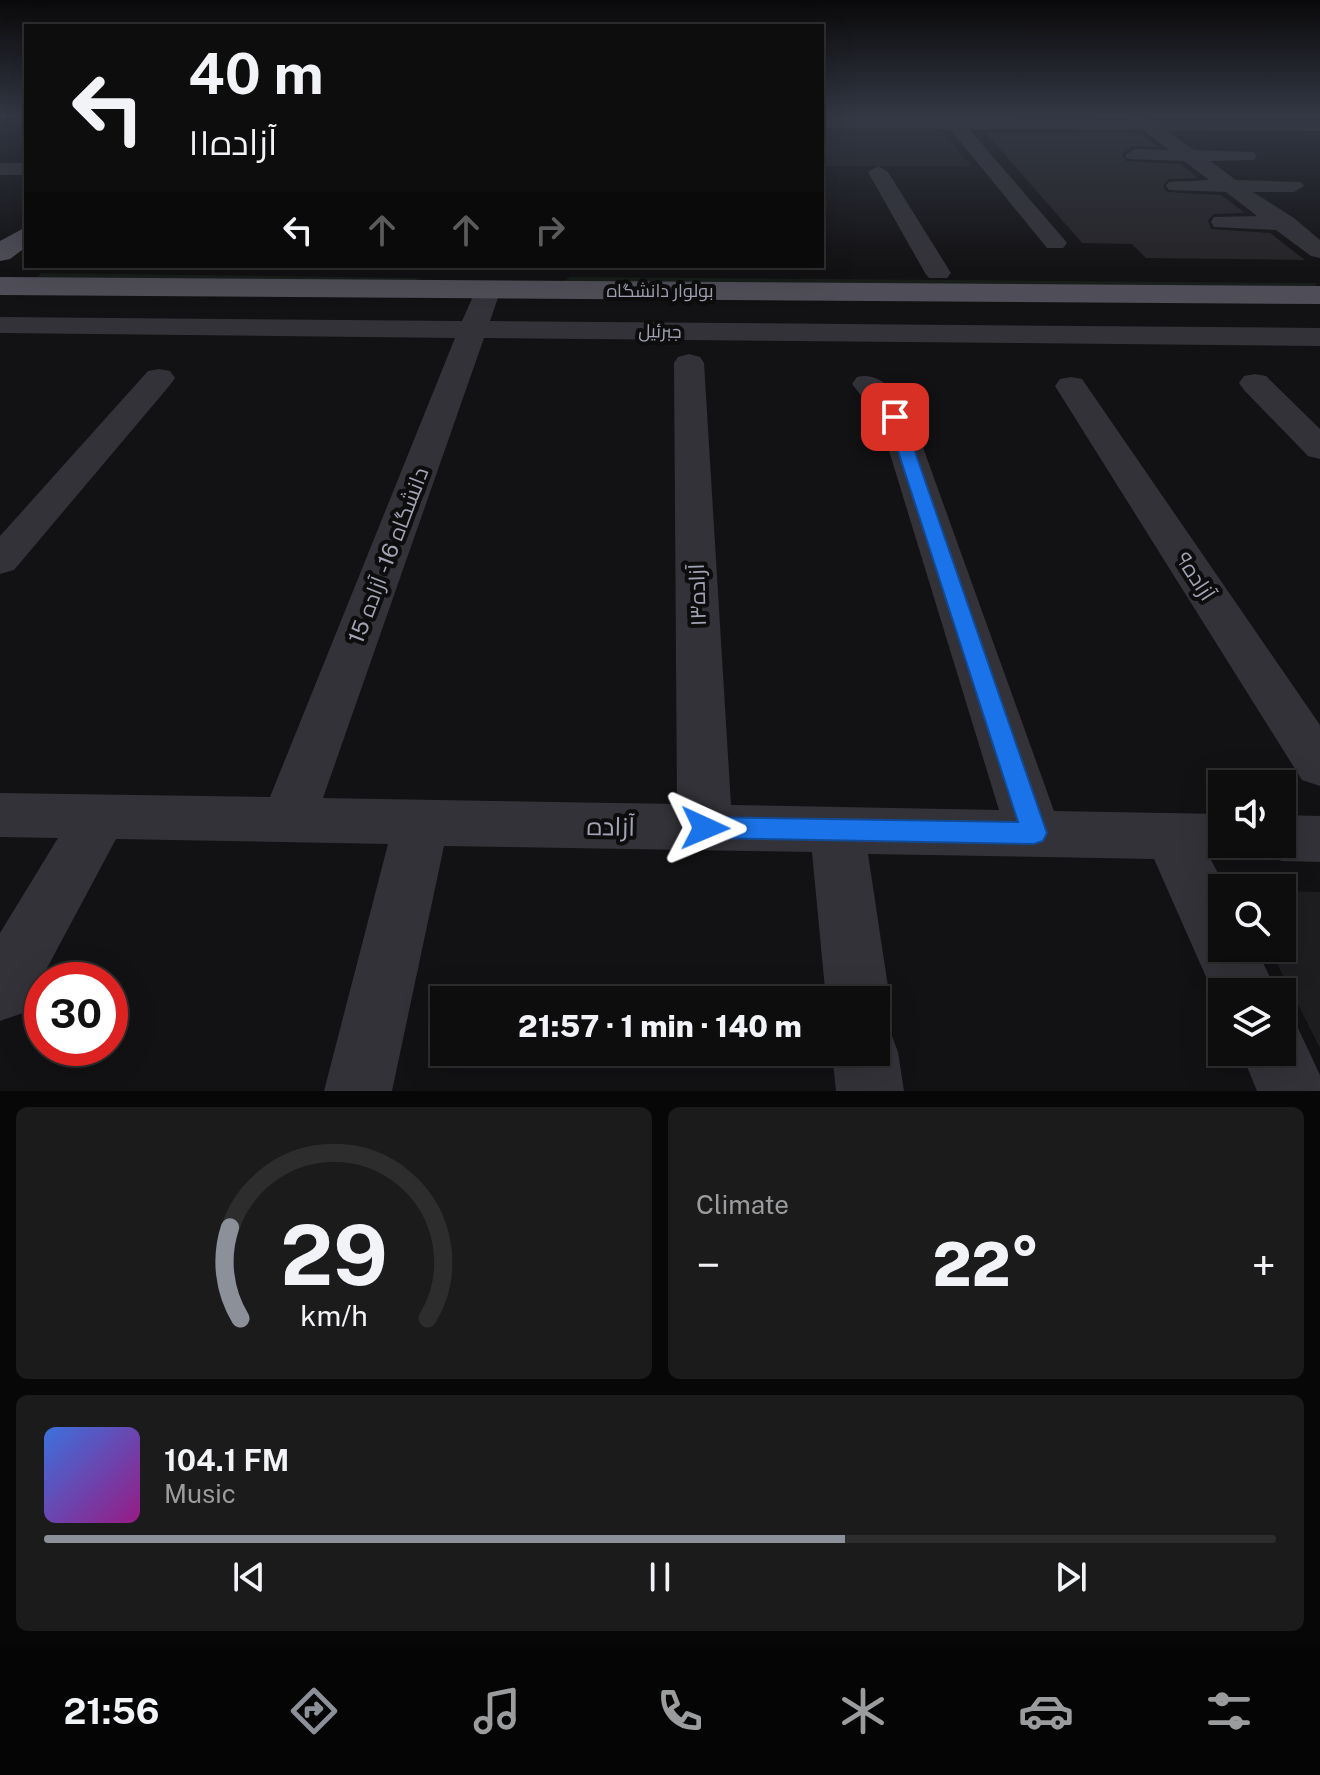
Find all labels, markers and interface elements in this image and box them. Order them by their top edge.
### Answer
text: 40 m [188,41,324,107]
icon: left [56,56,160,160]
text: آزاده۱۱ [188,121,278,163]
icon: left [276,208,320,252]
icon: ahead [360,208,404,252]
icon: ahead [444,208,488,252]
icon: right [528,208,572,252]
street label: بولوار دانشگاه [607,280,713,302]
street label: جبرئیل [638,320,682,343]
pin [861,383,929,451]
icon: arrive [873,395,917,439]
street label: دانشگاه 16 - آزاده 15 [342,463,434,647]
street label: آزاده۹ [1171,547,1221,605]
street label: آزاده۱۳ [683,563,711,627]
map controls [1208,770,1296,1066]
button: sound [1208,770,1296,858]
position arrow [663,786,747,870]
street label: آزاده [586,810,636,842]
button: search [1208,874,1296,962]
speed limit sign: 30 [24,962,128,1066]
button: layers [1208,978,1296,1066]
text: 21:57 · 1 min · 140 m [518,1008,802,1044]
text: Climate [696,1189,789,1220]
text: 29 [280,1206,388,1304]
text: 22° [932,1229,1040,1300]
text: − [696,1239,720,1291]
text: + [1252,1239,1276,1291]
text: km/h [300,1299,368,1332]
text: 104.1 FM [164,1442,289,1478]
text: Music [164,1478,236,1509]
icon: previous [227,1555,271,1599]
icon: pause [638,1555,682,1599]
icon: next [1049,1555,1093,1599]
icon: directions [286,1683,342,1739]
icon: music [469,1683,525,1739]
icon: phone [652,1683,708,1739]
icon: climate [835,1683,891,1739]
icon: car [1018,1683,1074,1739]
icon: filters [1201,1683,1257,1739]
text: 21:56 [63,1690,159,1732]

